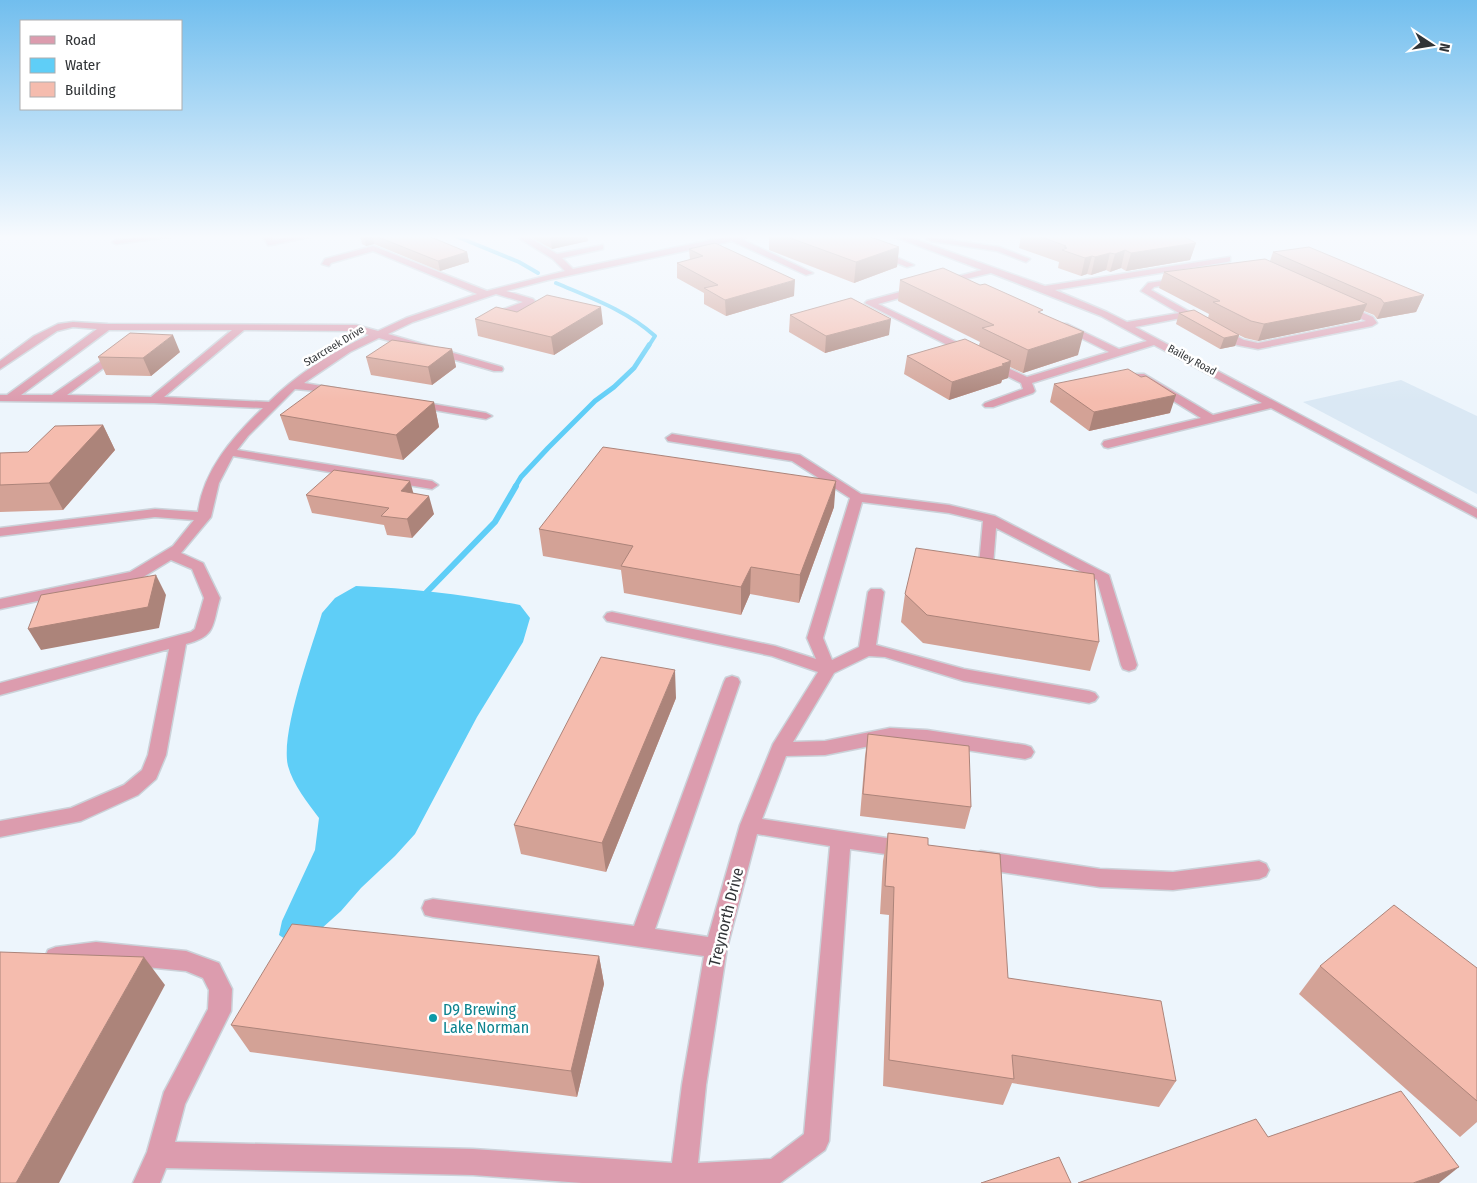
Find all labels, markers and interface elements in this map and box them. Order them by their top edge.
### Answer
legend [20,20,182,110]
north arrow [1407,20,1457,70]
text: Road [65,31,96,49]
text: N [1435,42,1453,53]
text: Water [65,56,101,74]
text: Building [65,81,116,99]
street label: Starcreek Drive [302,323,366,369]
street label: Bailey Road [1166,342,1218,378]
street label: Treynorth Drive [705,866,747,968]
place label: D9 Brewing Lake Norman [443,1000,529,1037]
marker: D9 Brewing Lake Norman [427,1012,439,1024]

